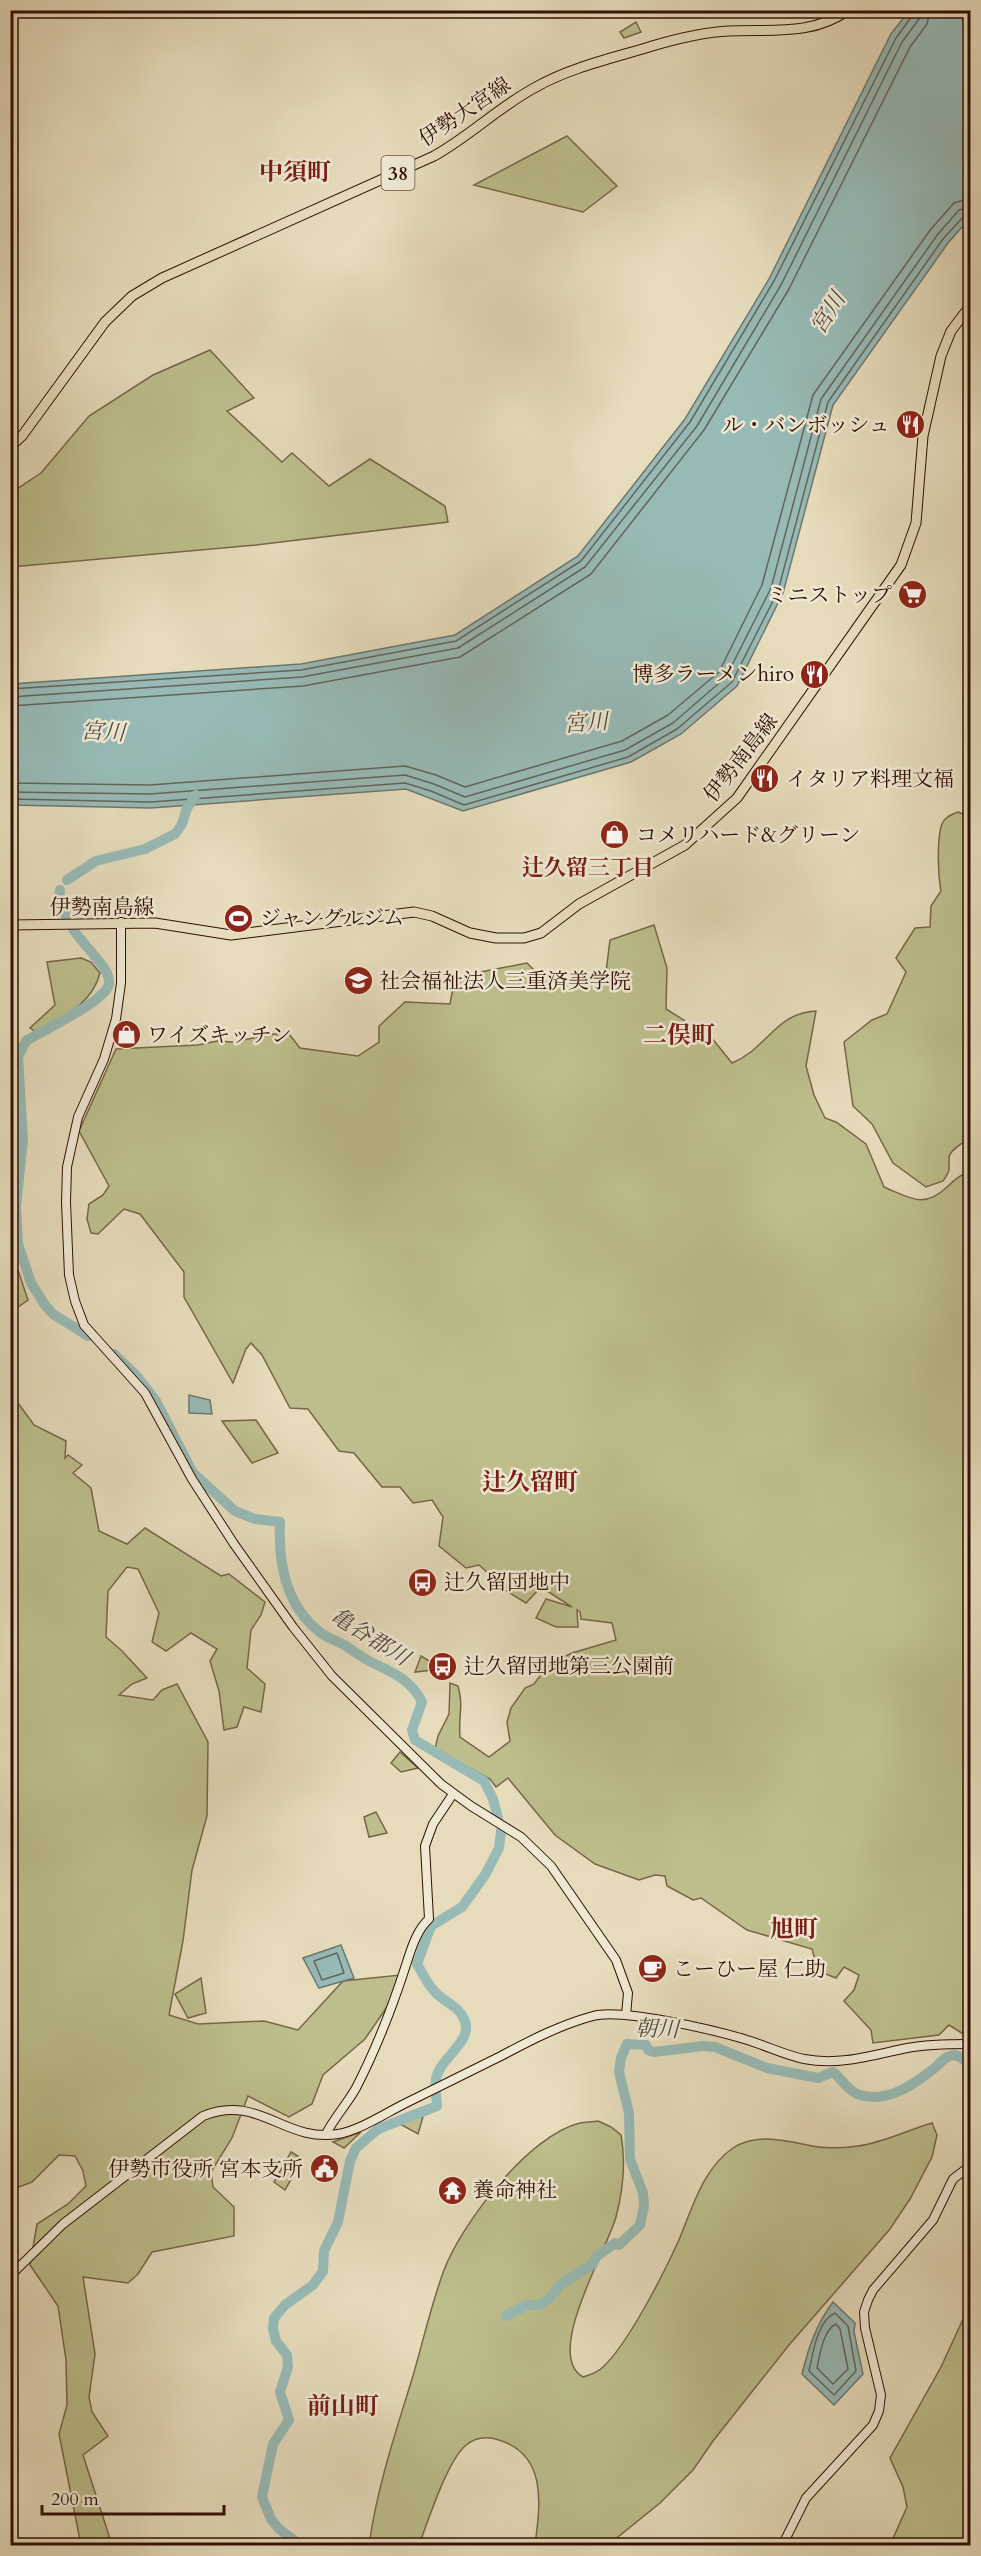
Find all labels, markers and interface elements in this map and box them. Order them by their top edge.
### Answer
street label: 伊勢大宮線 [413,71,517,153]
district label: 中須町 [259,156,331,189]
road number: 38 [382,156,414,190]
water label: 宮川 [804,285,853,340]
restaurant icon: ル・バンボッシュ [895,409,927,441]
place label: ル・バンボッシュ [722,411,890,440]
supermarket icon: ミニストップ [897,579,929,611]
place label: ミニストップ [767,581,892,610]
restaurant icon: 博多ラーメンhiro [799,658,831,690]
place label: 博多ラーメンhiro [633,660,794,689]
water label: 宮川 [563,706,611,739]
street label: 伊勢南島線 [697,708,785,808]
water label: 宮川 [80,716,128,748]
restaurant icon: イタリア料理文福 [749,763,781,795]
place label: イタリア料理文福 [786,765,954,794]
shop icon: コメリハード&グリーン [599,819,631,851]
place label: コメリハード&グリーン [636,821,861,850]
district label: 辻久留三丁目 [522,853,654,883]
street label: 伊勢南島線 [50,893,155,922]
sports icon: ジャングルジム [223,902,255,934]
place label: ジャングルジム [260,904,404,933]
school or university icon: 社会福祉法人三重済美学院 [342,965,374,997]
place label: 社会福祉法人三重済美学院 [379,967,631,996]
shop icon: ワイズキッチン [110,1019,142,1051]
district label: 二俣町 [643,1019,715,1052]
place label: ワイズキッチン [147,1021,292,1050]
district label: 辻久留町 [482,1466,578,1499]
bus stop icon: 辻久留団地中 [407,1566,439,1598]
place label: 辻久留団地中 [444,1568,570,1597]
water label: 亀谷郡川 [325,1601,417,1674]
bus stop icon: 辻久留団地第三公園前 [427,1650,459,1682]
place label: 辻久留団地第三公園前 [464,1652,674,1681]
district label: 旭町 [770,1913,818,1946]
cafe icon: こーひー屋 仁助 [636,1953,668,1985]
place label: こーひー屋 仁助 [673,1955,826,1984]
water label: 朝川 [634,2013,682,2045]
public building icon: 伊勢市役所 宮本支所 [308,2153,340,2185]
place label: 伊勢市役所 宮本支所 [108,2155,303,2184]
temple icon: 養命神社 [436,2174,468,2206]
place label: 養命神社 [473,2176,557,2205]
district label: 前山町 [307,2390,379,2423]
scale bar [42,2478,224,2516]
text: 200 m [51,2487,99,2512]

